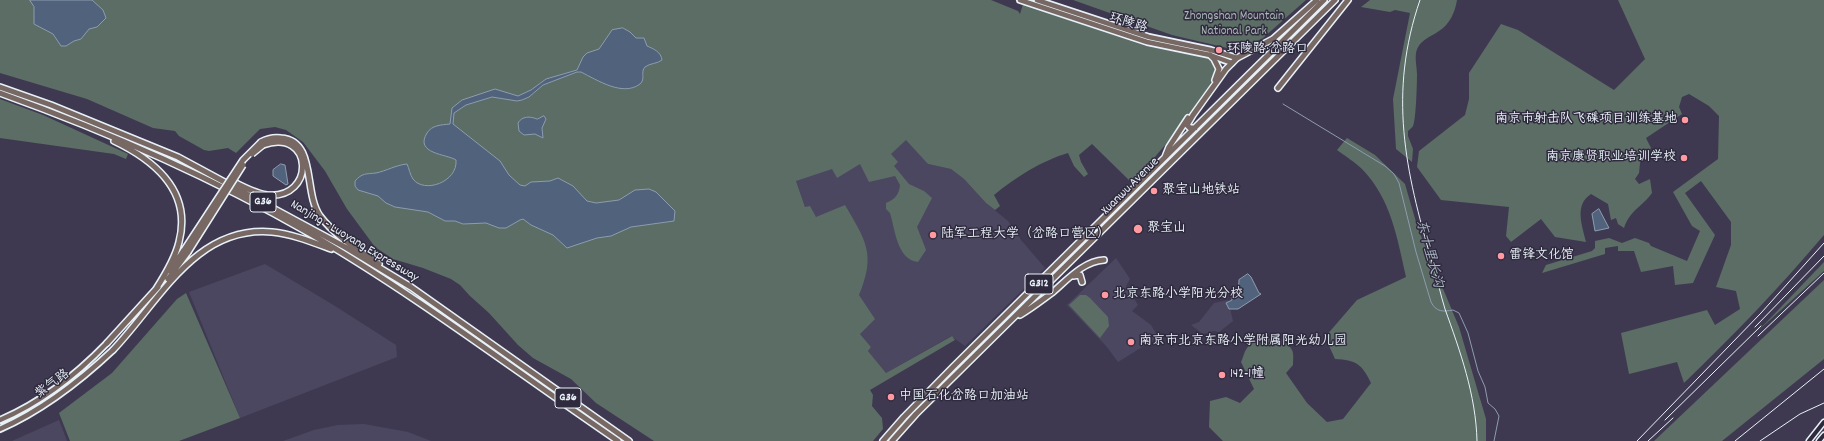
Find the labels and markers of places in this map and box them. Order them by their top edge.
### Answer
place label: 环陵路·岔路口 [1227,42,1308,58]
marker: 环陵路·岔路口 [1214,45,1224,55]
place label: 南京市射击队飞碟项目训练基地 [1495,112,1677,128]
marker: 南京市射击队飞碟项目训练基地 [1680,115,1690,125]
place label: 南京康贤职业培训学校 [1546,150,1676,166]
marker: 南京康贤职业培训学校 [1679,153,1689,163]
place label: 聚宝山地铁站 [1162,183,1240,199]
marker: 聚宝山地铁站 [1149,186,1159,196]
place label: 聚宝山 [1147,221,1186,237]
marker: 聚宝山 [1132,223,1144,235]
place label: 陆军工程大学（岔路口营区） [941,227,1110,243]
marker: 陆军工程大学（岔路口营区） [928,230,938,240]
place label: 雷锋文化馆 [1509,248,1574,264]
marker: 雷锋文化馆 [1496,251,1506,261]
place label: 北京东路小学阳光分校 [1113,287,1243,303]
marker: 北京东路小学阳光分校 [1100,290,1110,300]
place label: 南京市北京东路小学附属阳光幼儿园 [1139,334,1347,350]
marker: 南京市北京东路小学附属阳光幼儿园 [1126,337,1136,347]
place label: 142-1幢 [1230,367,1264,383]
marker: 142-1幢 [1217,370,1227,380]
place label: 中国石化岔路口加油站 [899,389,1029,405]
marker: 中国石化岔路口加油站 [886,392,896,402]

